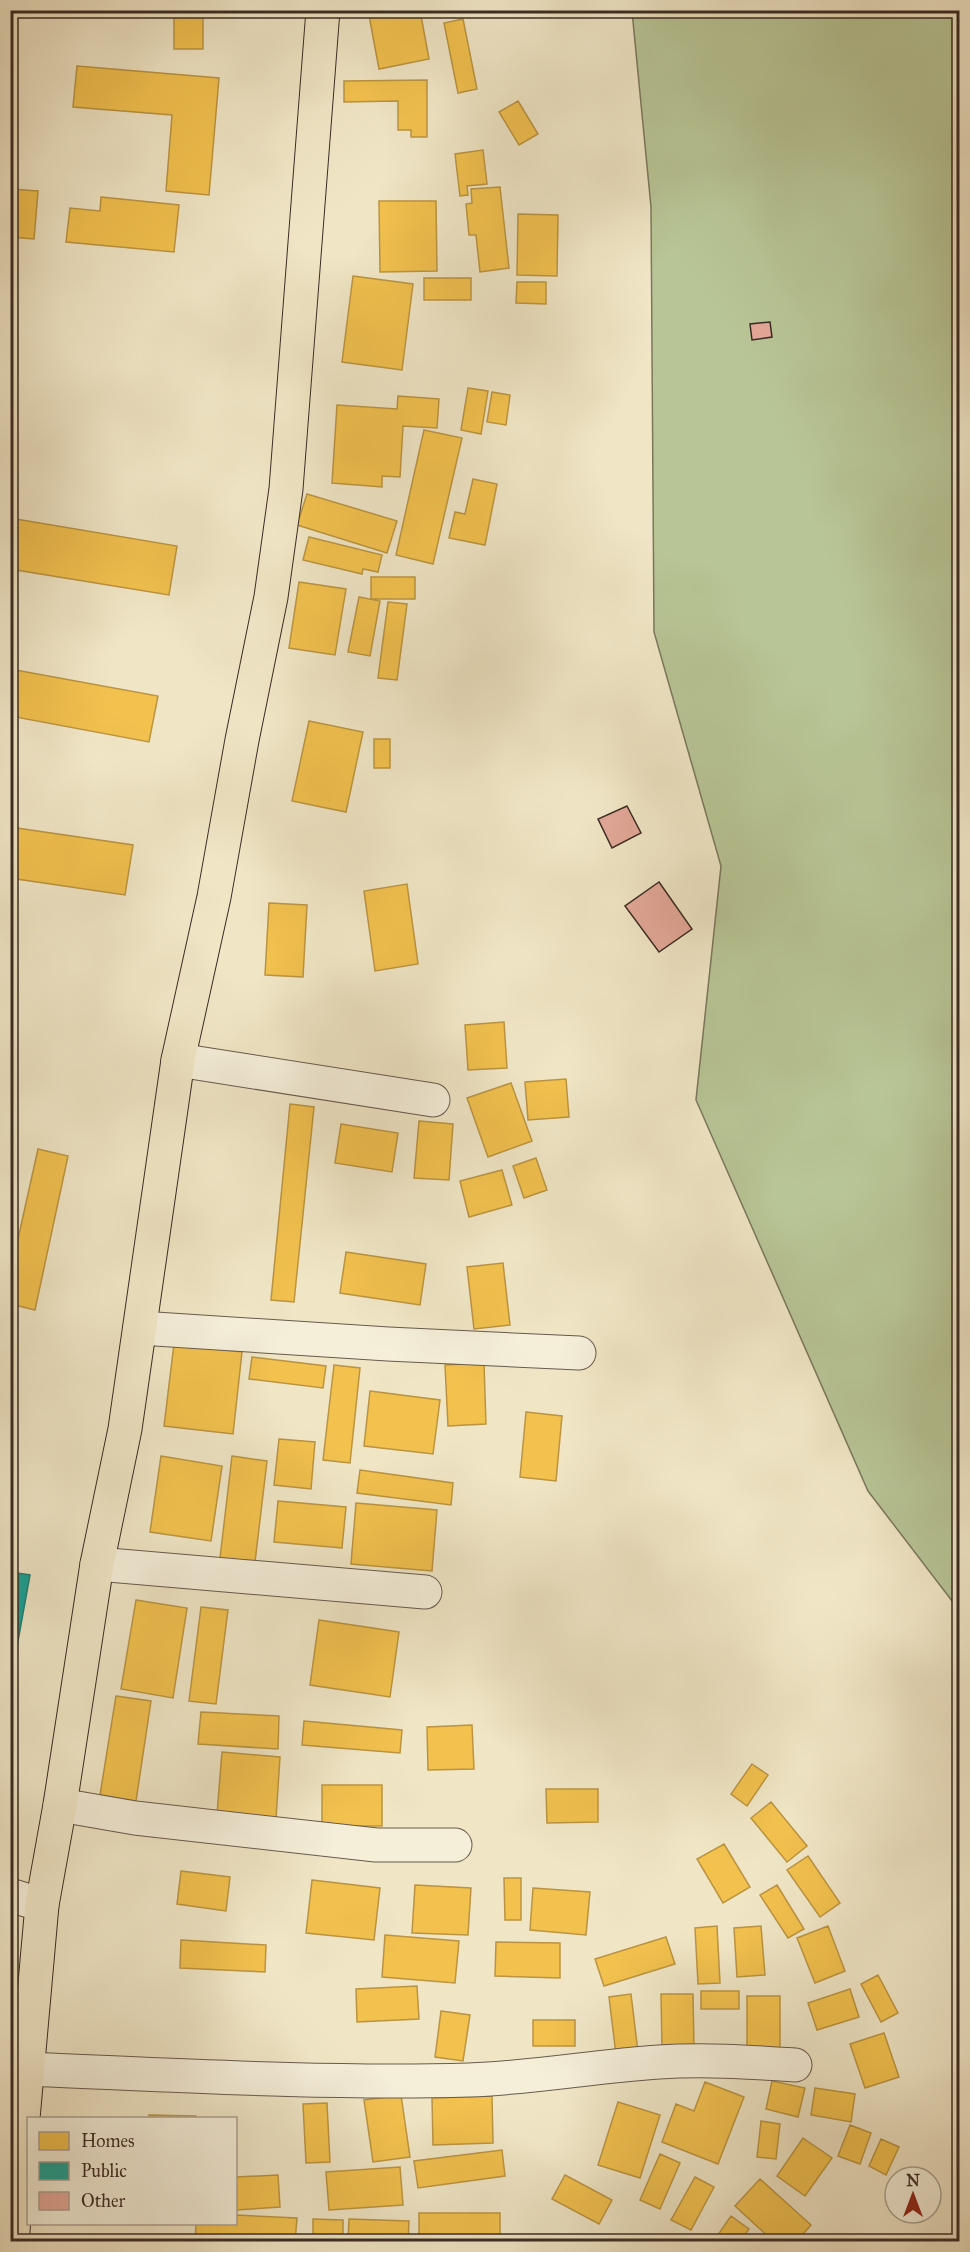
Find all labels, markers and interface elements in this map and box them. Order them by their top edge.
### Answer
legend [27,2117,237,2225]
text: Homes [81,2130,135,2152]
text: Public [81,2160,127,2182]
north arrow [883,2165,943,2225]
text: N [906,2171,920,2190]
text: Other [81,2190,126,2212]

